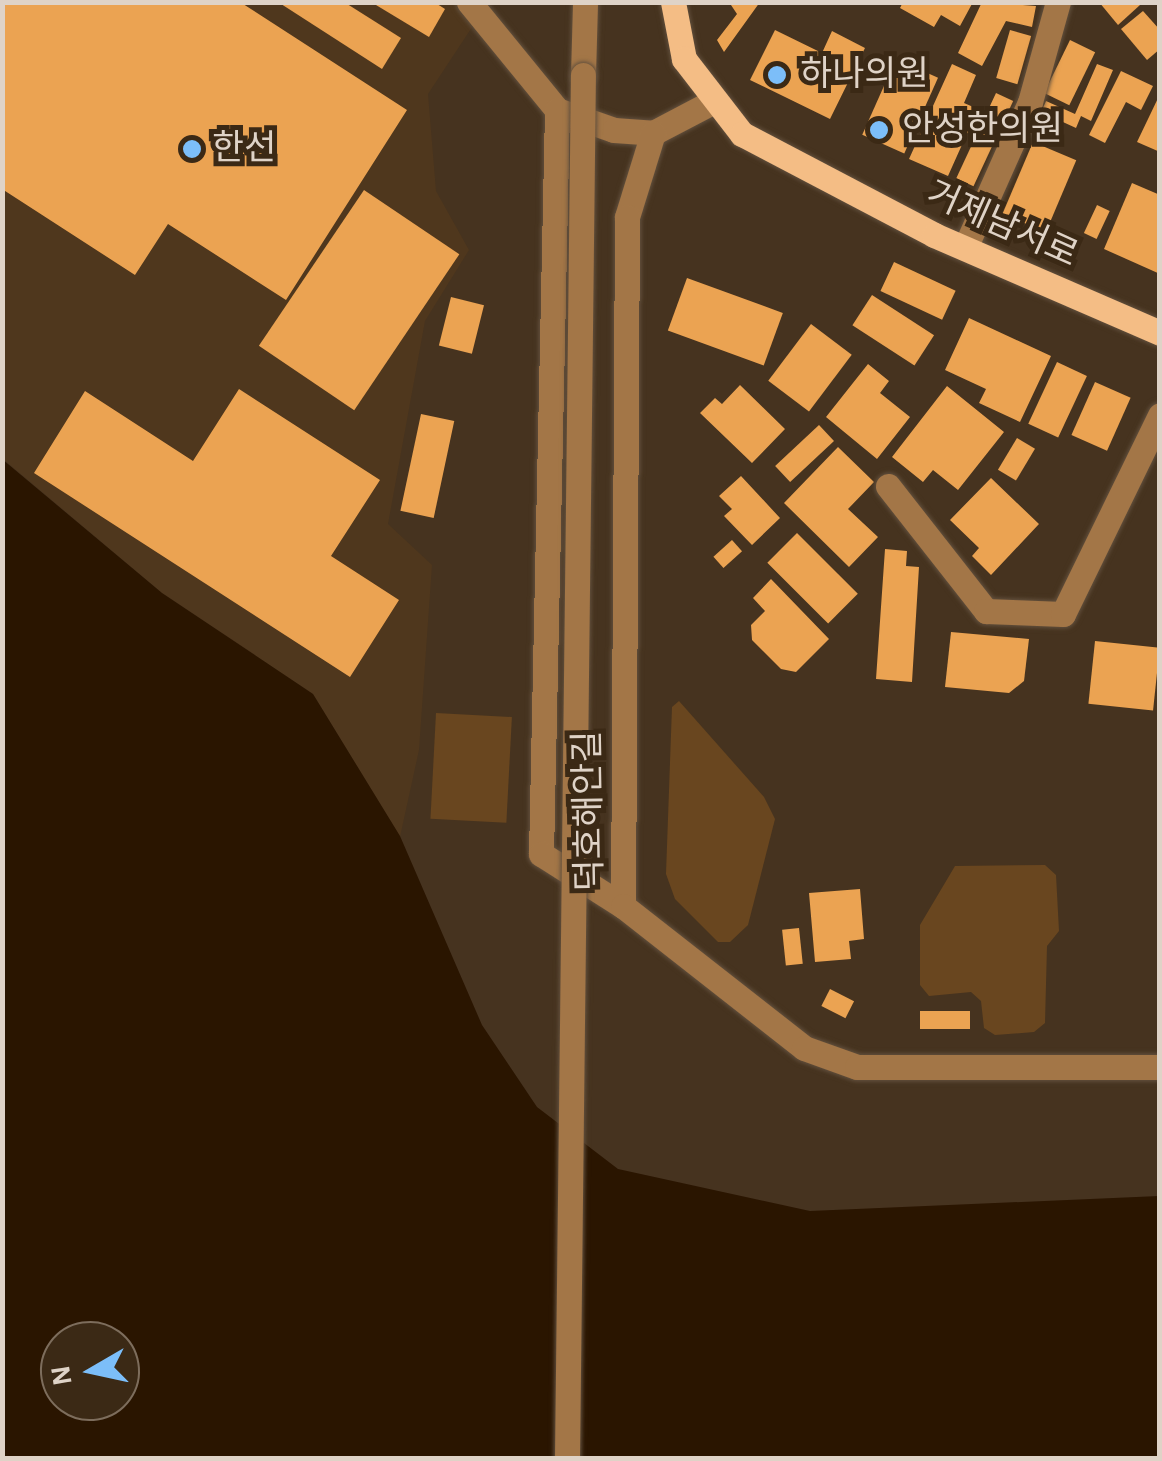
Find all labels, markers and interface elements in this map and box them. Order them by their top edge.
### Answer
place label: 하나의원 [800,54,929,96]
marker: 하나의원 [764,62,790,88]
place label: 안성한의원 [902,109,1063,151]
marker: 안성한의원 [866,117,892,143]
place label: 한선 [212,128,276,170]
marker: 한선 [181,138,203,160]
street label: 거제남서로 [920,173,1084,277]
street label: 덕호해안길 [568,730,612,892]
north arrow [40,1321,140,1421]
text: N [47,1364,78,1387]

